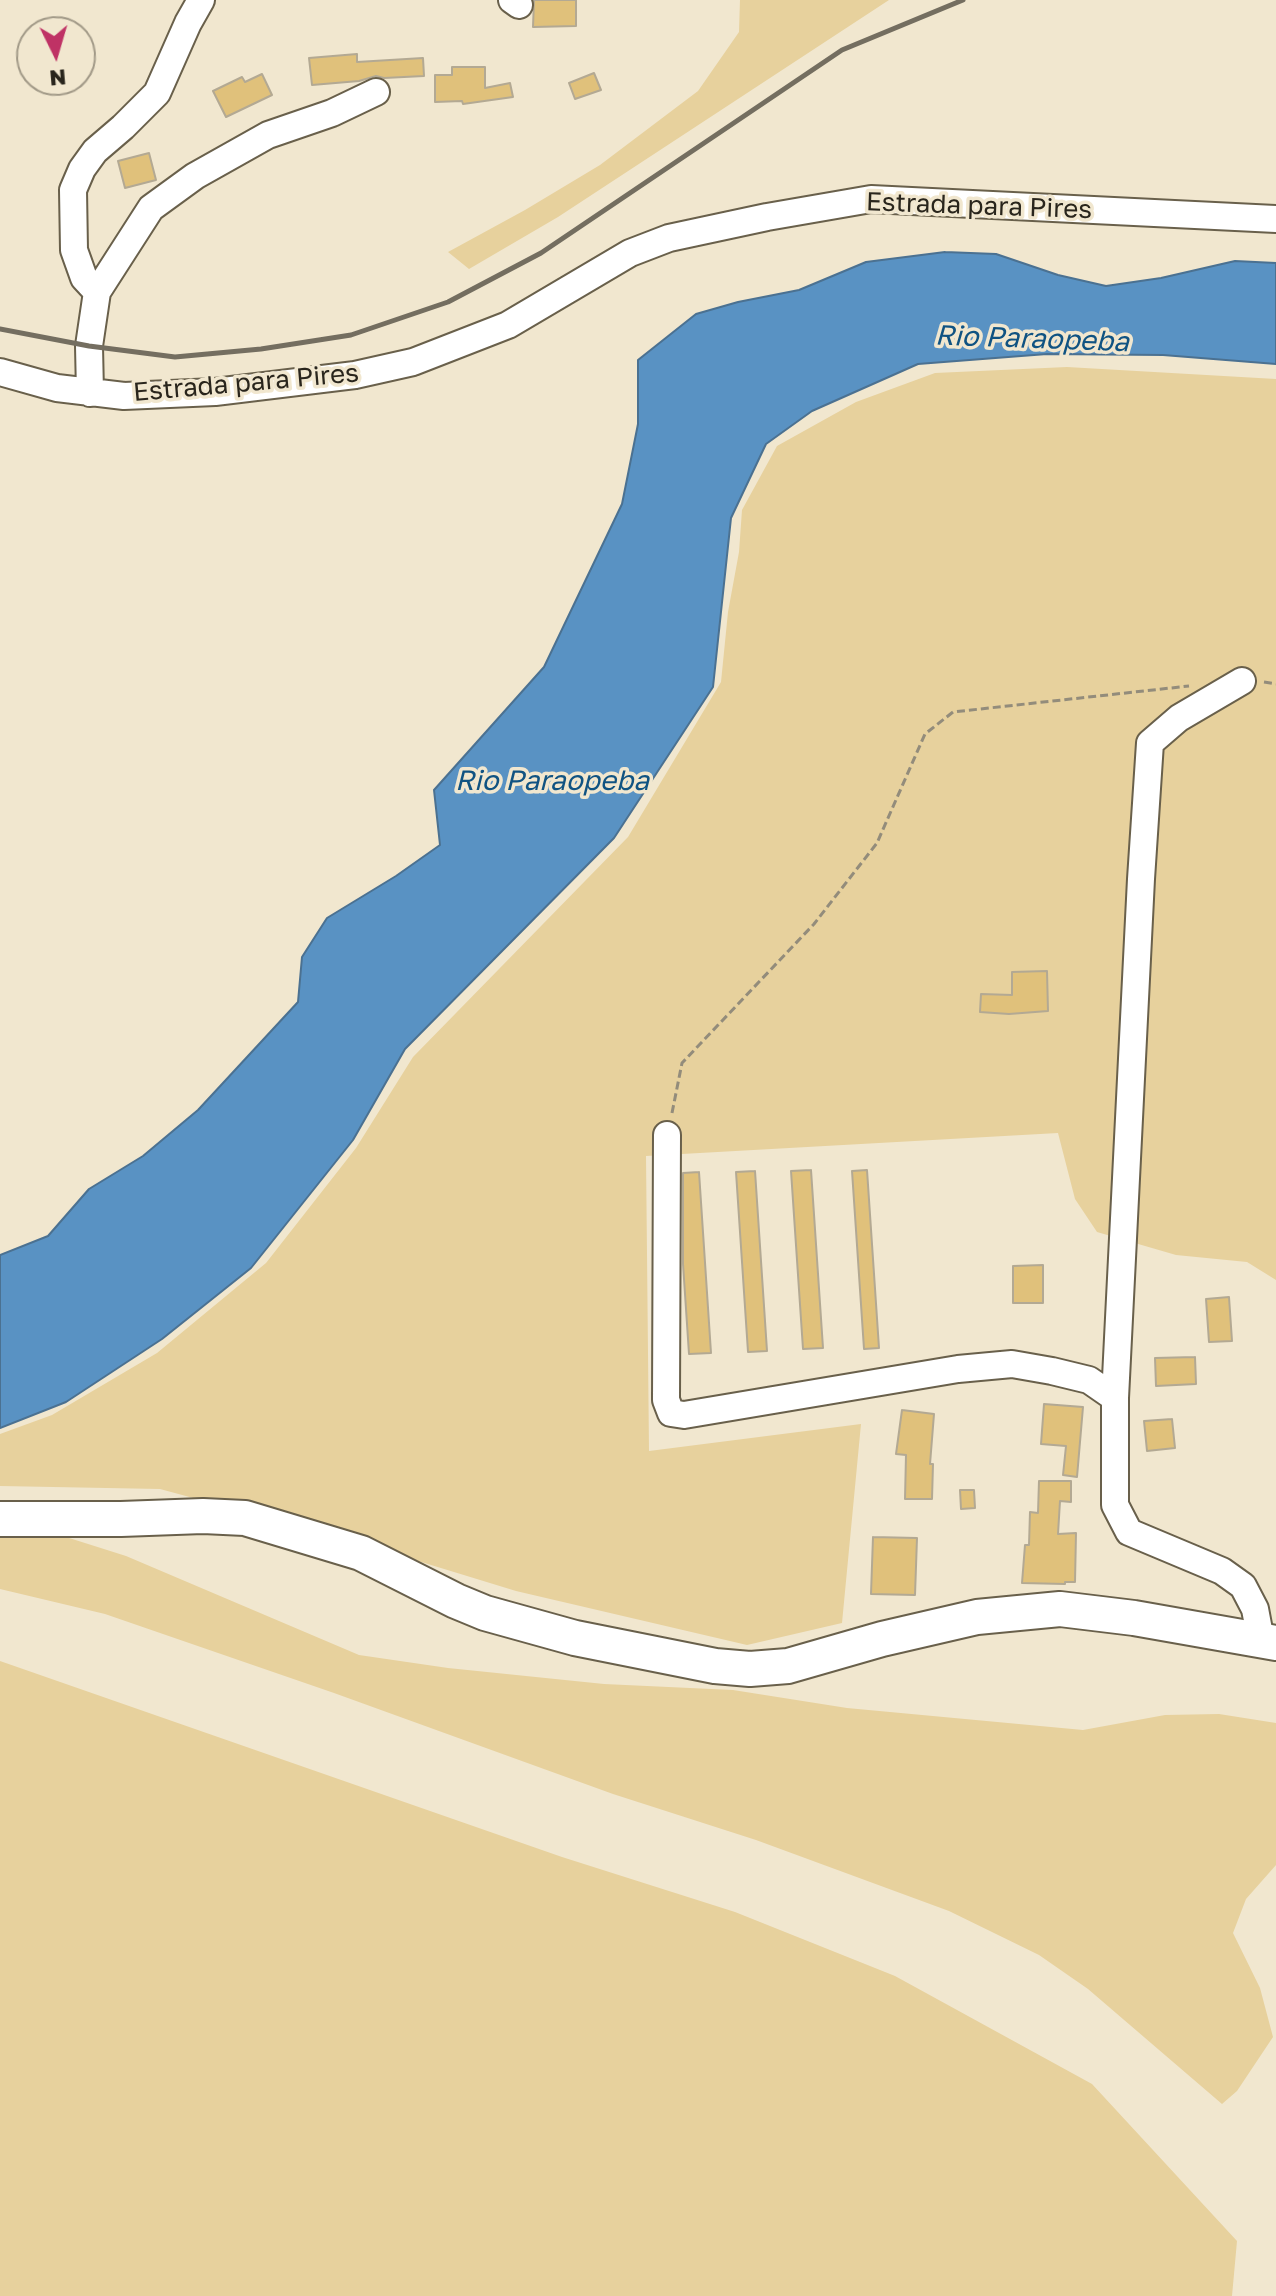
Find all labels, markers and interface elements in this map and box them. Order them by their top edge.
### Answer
north arrow [16,16,96,96]
text: N [48,64,67,93]
street label: Estrada para Pires [865,186,1093,226]
water label: Rio Paraopeba [934,319,1130,359]
street label: Estrada para Pires [132,358,360,408]
water label: Rio Paraopeba [455,764,649,798]

